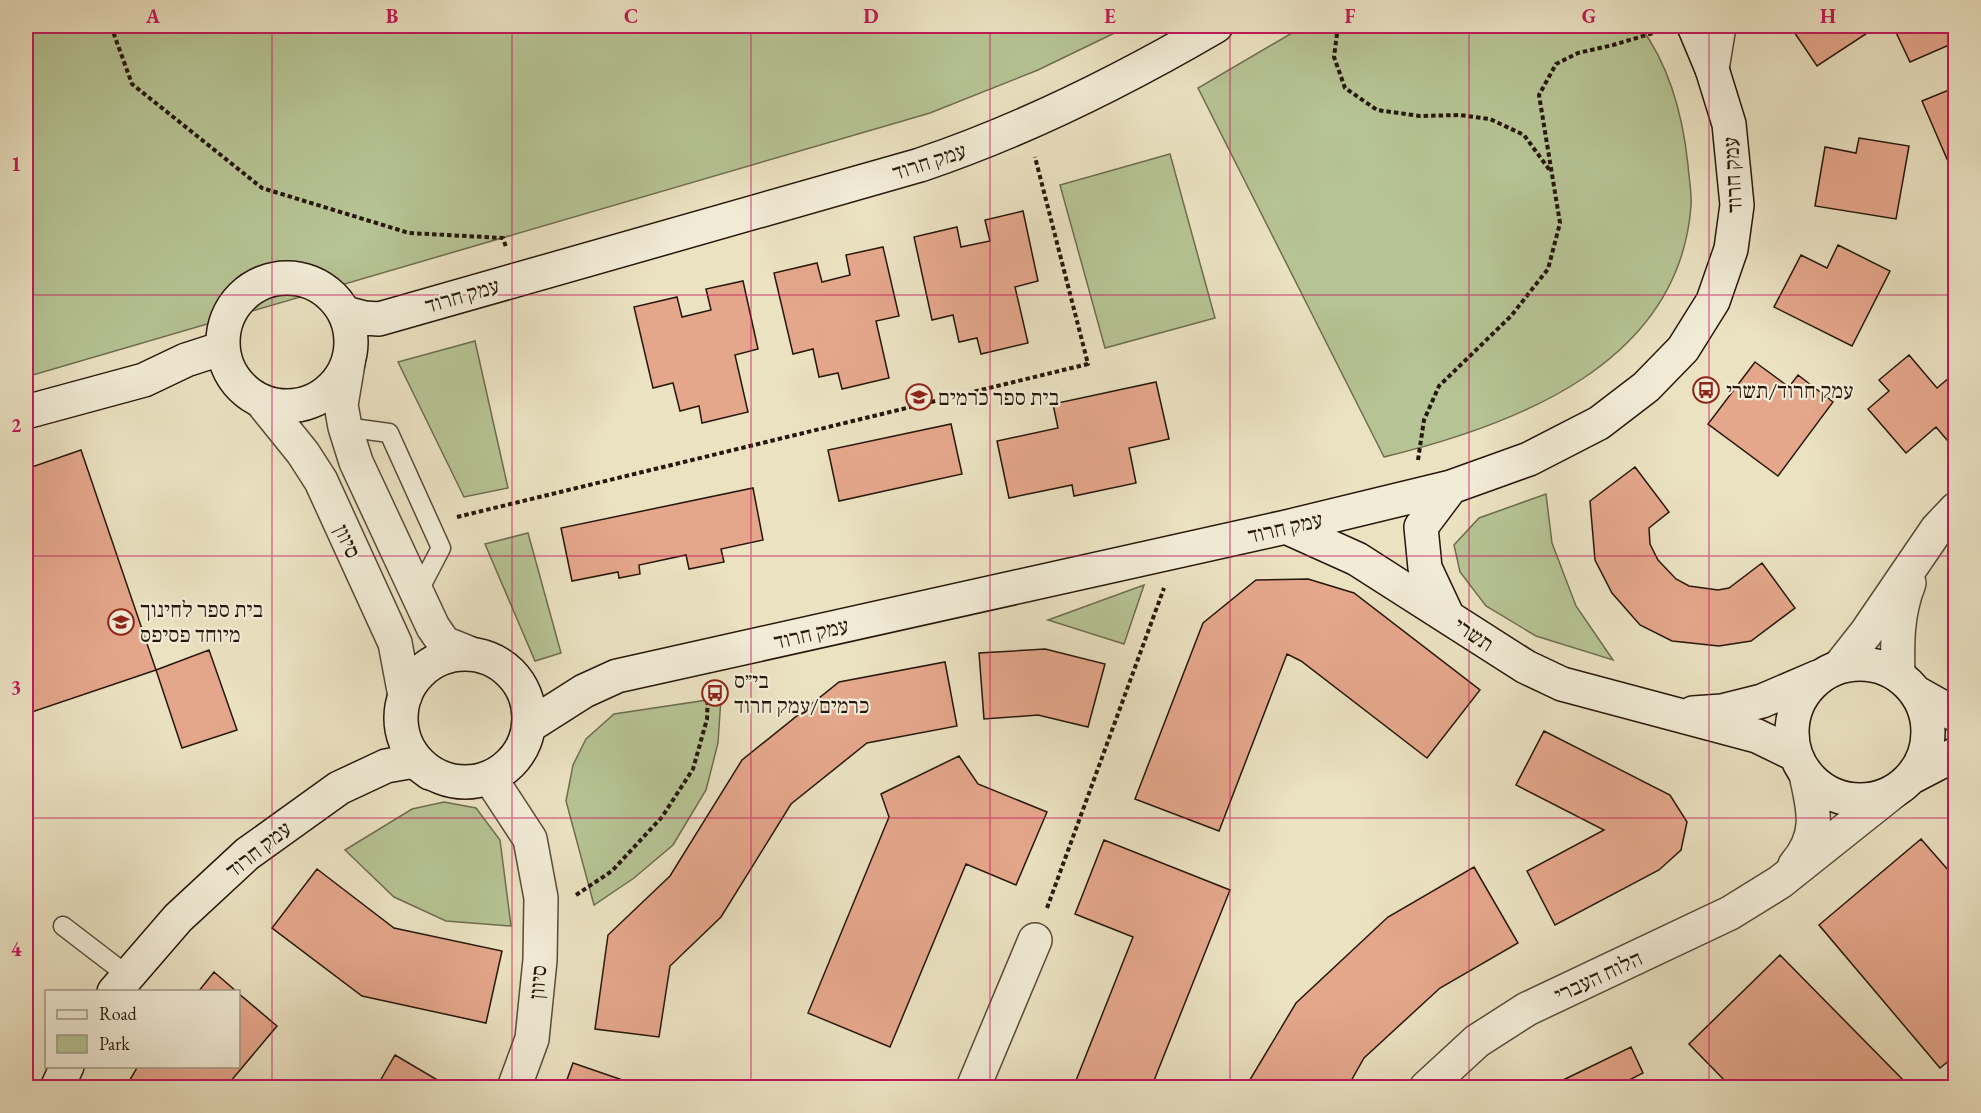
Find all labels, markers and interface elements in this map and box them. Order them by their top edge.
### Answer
text: A [145,3,161,29]
text: B [386,3,398,29]
text: C [624,3,638,29]
text: D [863,3,879,29]
text: E [1104,3,1116,29]
text: F [1345,3,1356,29]
text: G [1582,3,1596,29]
text: H [1820,3,1836,29]
street label: עמק חרוד [888,136,970,187]
street label: עמק חרוד [1716,136,1749,214]
text: 1 [11,151,21,177]
street label: עמק חרוד [422,271,503,320]
bus stop icon: עמק חרוד/תשרי [1691,375,1721,405]
place label: עמק חרוד/תשרי [1726,376,1853,405]
school or university icon: בית ספר כרמים [904,382,934,412]
place label: בית ספר כרמים [938,383,1059,412]
text: 2 [11,412,22,438]
street label: עמק חרוד [1245,505,1325,550]
street label: סיוון [327,520,368,563]
place label: בית ספר לחינוך מיוחד פסיפס [140,595,263,649]
school or university icon: בית ספר לחינוך מיוחד פסיפס [106,607,136,637]
street label: עמק חרוד [771,611,851,656]
street label: תשרי [1448,611,1499,658]
place label: בי״ס כרמים/עמק חרוד [734,666,870,720]
text: 3 [11,674,21,700]
bus stop icon: בי״ס כרמים/עמק חרוד [700,678,730,708]
street label: עמק חרוד [219,815,297,884]
text: 4 [11,936,22,962]
street label: הלוח העברי [1550,943,1647,1009]
street label: סיוון [522,964,553,1000]
legend [45,990,240,1068]
text: Road [99,1002,138,1025]
text: Park [99,1032,130,1055]

